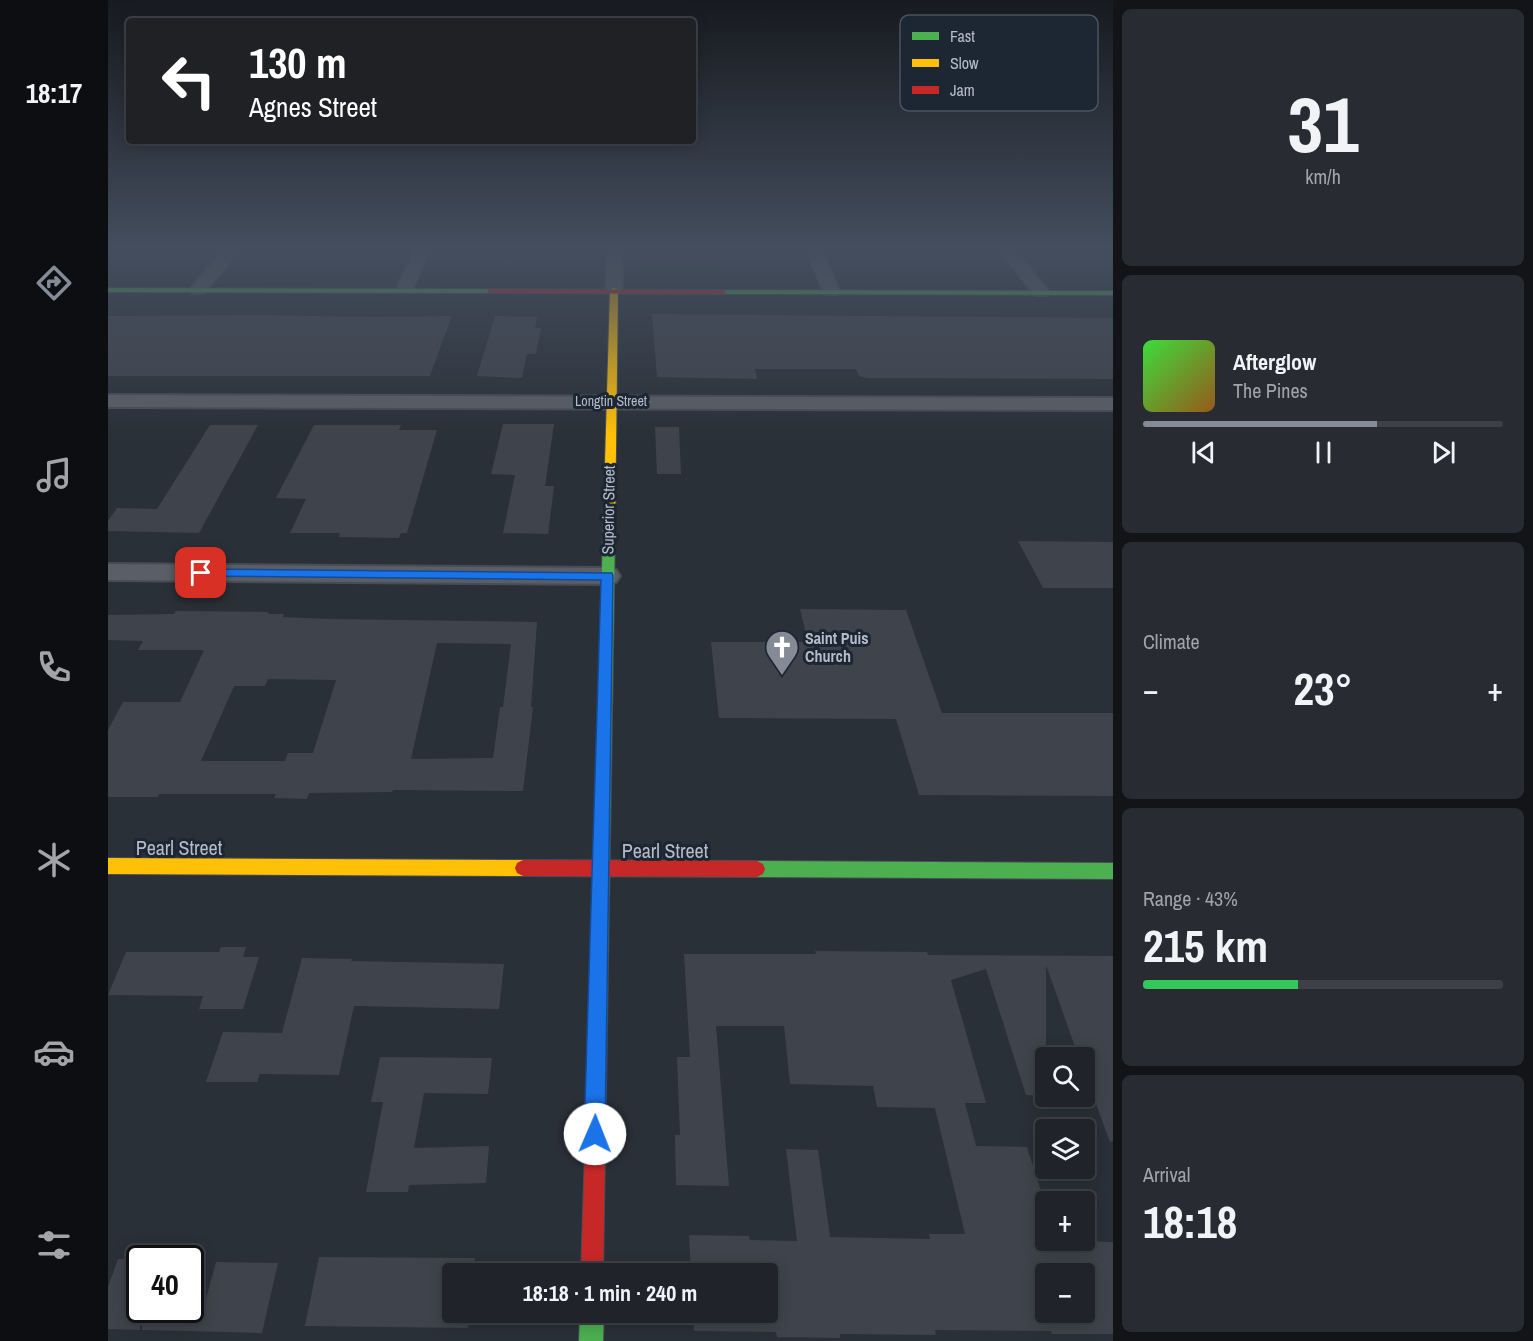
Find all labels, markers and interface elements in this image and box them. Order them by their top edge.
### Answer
legend [900,15,1098,111]
text: Fast [950,25,975,47]
text: 130 m [249,35,347,91]
icon: left [150,42,228,120]
text: Slow [950,52,979,74]
text: 31 [1287,71,1359,176]
text: 18:17 [26,75,82,111]
text: Jam [950,79,975,101]
text: Agnes Street [249,89,377,125]
text: km/h [1305,163,1341,190]
icon: directions [33,262,75,304]
text: Afterglow [1233,347,1316,377]
text: The Pines [1233,377,1308,404]
street label: Longtin Street [575,392,647,410]
icon: previous [1187,436,1220,469]
icon: pause [1307,436,1340,469]
icon: next [1427,436,1460,469]
icon: music [33,454,75,496]
street label: Superior Street [596,465,620,555]
pin [175,547,226,598]
icon: arrive [184,556,217,589]
place label: Saint Puis Church [805,627,868,667]
text: Climate [1143,628,1200,655]
church icon: Saint Puis Church [764,629,800,676]
icon: phone [33,646,75,688]
text: 23° [1293,658,1353,719]
text: − [1143,667,1159,711]
text: + [1487,667,1503,711]
street label: Pearl Street [136,834,223,861]
street label: Pearl Street [622,837,709,864]
icon: climate [33,839,75,881]
text: Range · 43% [1143,885,1238,912]
text: 215 km [1143,915,1268,976]
icon: car [33,1031,75,1073]
map controls [1035,1047,1095,1323]
button: search [1035,1047,1095,1107]
position arrow [563,1102,627,1166]
button: layers [1035,1119,1095,1179]
text: Arrival [1143,1161,1190,1188]
button: + [1035,1191,1095,1251]
text: 18:18 [1143,1191,1237,1252]
icon: filters [33,1224,75,1266]
speed limit sign: 40 [126,1245,204,1323]
button: − [1035,1263,1095,1323]
text: 18:18 · 1 min · 240 m [523,1278,697,1308]

